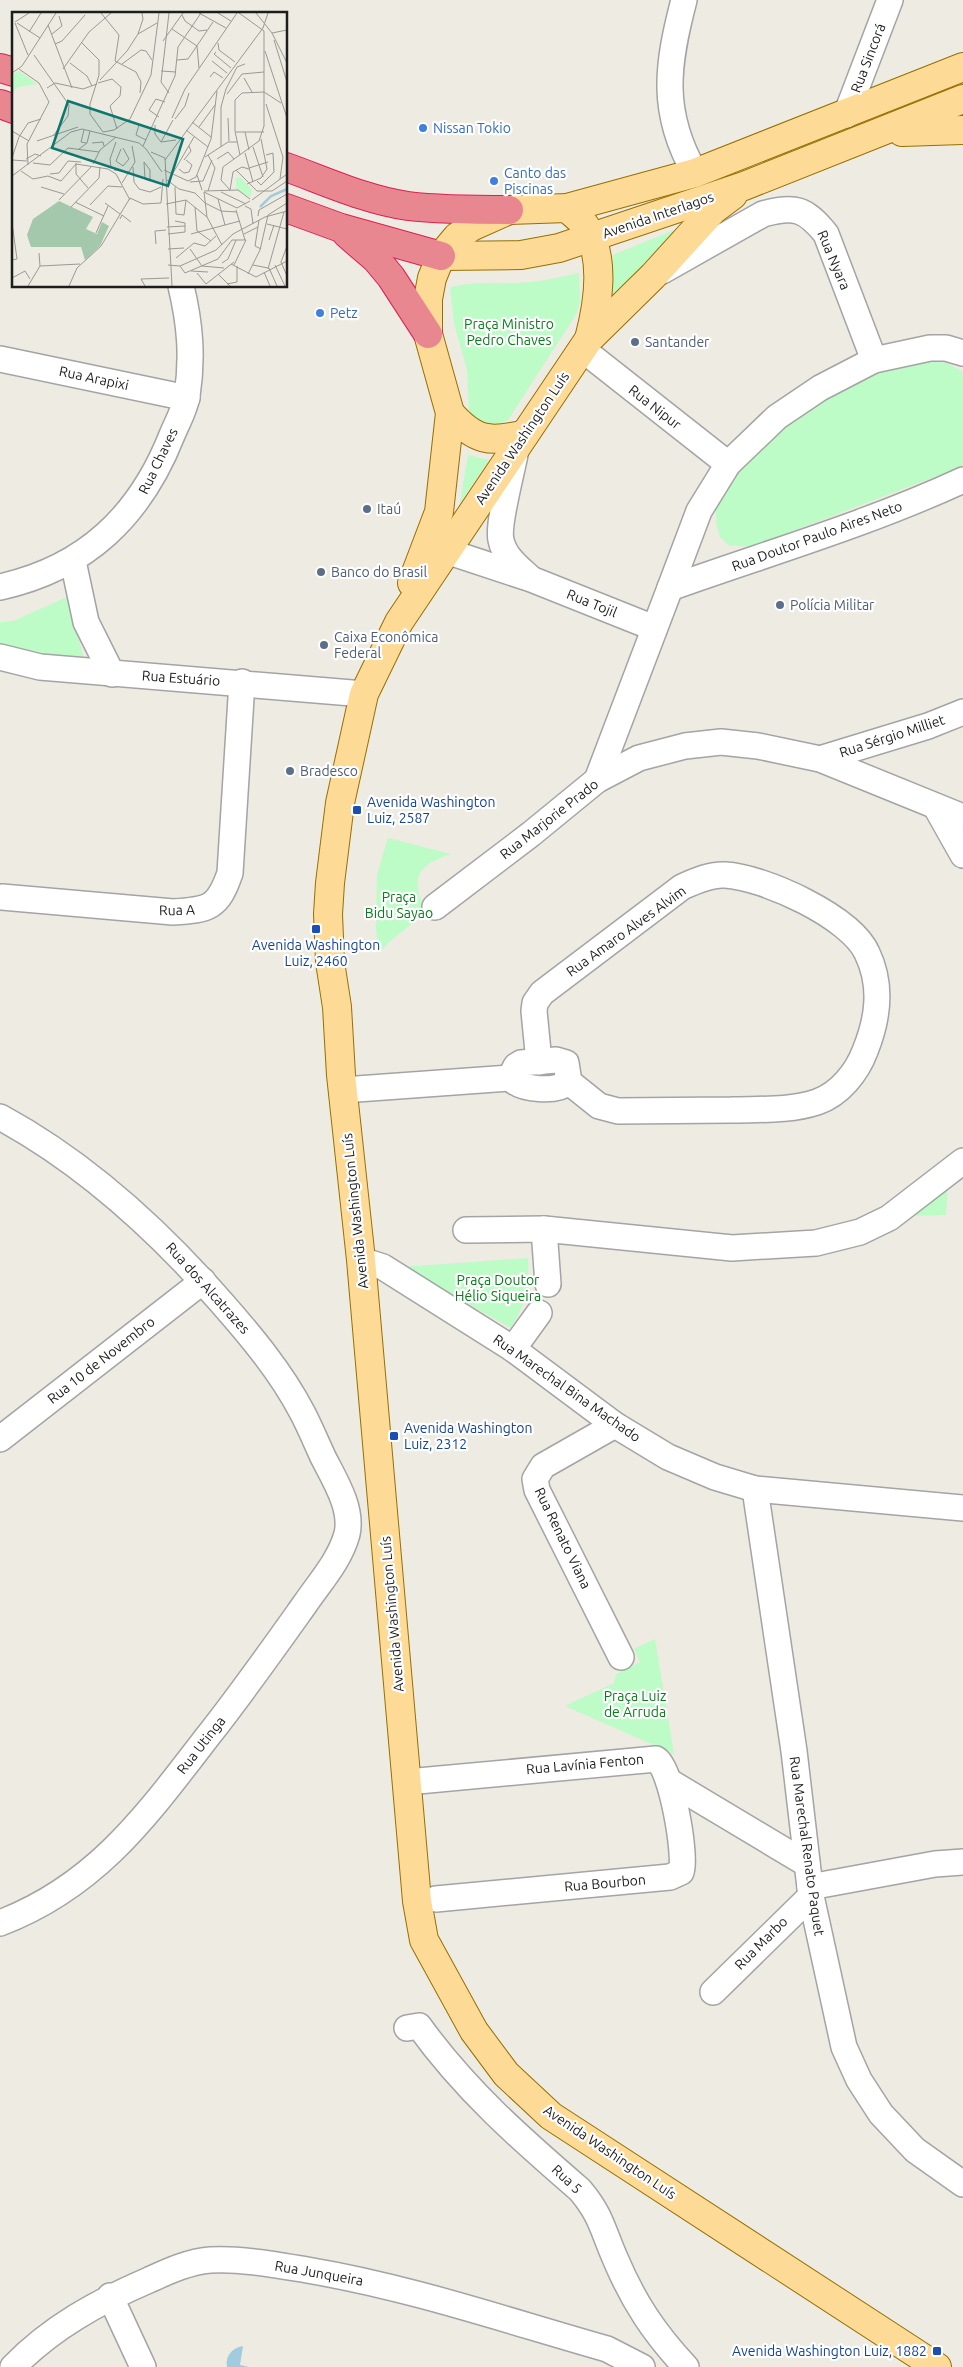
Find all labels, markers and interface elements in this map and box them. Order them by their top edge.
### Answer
inset map [12,12,288,288]
street label: Rua Sincorá [847,21,889,95]
place label: Nissan Tokio [433,120,511,136]
marker: Nissan Tokio [417,122,429,134]
place label: Canto das Piscinas [504,165,566,197]
marker: Canto das Piscinas [488,175,500,187]
street label: Avenida Interlagos [600,188,716,242]
street label: Rua Nyara [814,228,854,292]
place label: Petz [330,305,358,321]
marker: Petz [314,307,326,319]
park label: Praça Ministro Pedro Chaves [464,316,554,348]
place label: Santander [645,334,710,350]
marker: Santander [629,336,641,348]
street label: Rua Arapixi [58,363,130,393]
street label: Avenida Washington Luís [472,369,572,507]
street label: Rua Nipur [626,382,685,433]
street label: Rua Chaves [135,425,181,497]
street label: Rua Doutor Paulo Aires Neto [730,498,904,574]
place label: Itaú [377,501,401,517]
marker: Itaú [361,503,373,515]
place label: Banco do Brasil [331,564,427,580]
marker: Banco do Brasil [315,566,327,578]
street label: Rua Tojil [564,586,620,620]
place label: Polícia Militar [790,597,875,613]
marker: Polícia Militar [774,599,786,611]
place label: Caixa Econômica Federal [334,629,438,661]
marker: Caixa Econômica Federal [318,639,330,651]
street label: Rua Estuário [141,667,221,689]
street label: Rua Sérgio Milliet [837,711,947,761]
place label: Bradesco [300,763,358,779]
marker: Bradesco [284,765,296,777]
street label: Rua Marjorie Prado [497,776,601,862]
place label: Avenida Washington Luiz, 2587 [367,794,495,826]
marker: Avenida Washington Luiz, 2587 [351,804,363,816]
street label: Rua Amaro Alves Alvim [563,882,689,980]
park label: Praça Bidu Sayao [365,889,433,921]
street label: Rua A [159,902,195,918]
marker: Avenida Washington Luiz, 2460 [310,923,322,935]
place label: Avenida Washington Luiz, 2460 [252,937,380,969]
street label: Avenida Washington Luís [339,1132,371,1290]
street label: Rua dos Alcatrazes [163,1239,253,1337]
park label: Praça Doutor Hélio Siqueira [455,1272,541,1304]
street label: Rua 10 de Novembro [44,1313,158,1407]
street label: Rua Marechal Bina Machado [490,1331,644,1445]
place label: Avenida Washington Luiz, 2312 [404,1420,532,1452]
marker: Avenida Washington Luiz, 2312 [388,1430,400,1442]
street label: Rua Renato Viana [532,1485,594,1591]
street label: Avenida Washington Luís [377,1535,407,1693]
park label: Praça Luiz de Arruda [604,1688,666,1720]
street label: Rua Utinga [174,1713,228,1777]
street label: Rua Lavínia Fenton [525,1751,645,1777]
street label: Rua Marechal Renato Paquet [786,1755,828,1937]
street label: Rua Bourbon [564,1871,646,1895]
street label: Rua Marbo [731,1913,791,1973]
street label: Avenida Washington Luís [541,2102,679,2202]
street label: Rua 5 [549,2161,585,2197]
street label: Rua Junqueira [273,2257,365,2289]
place label: Avenida Washington Luiz, 1882 [732,2343,927,2359]
marker: Avenida Washington Luiz, 1882 [931,2345,943,2357]

